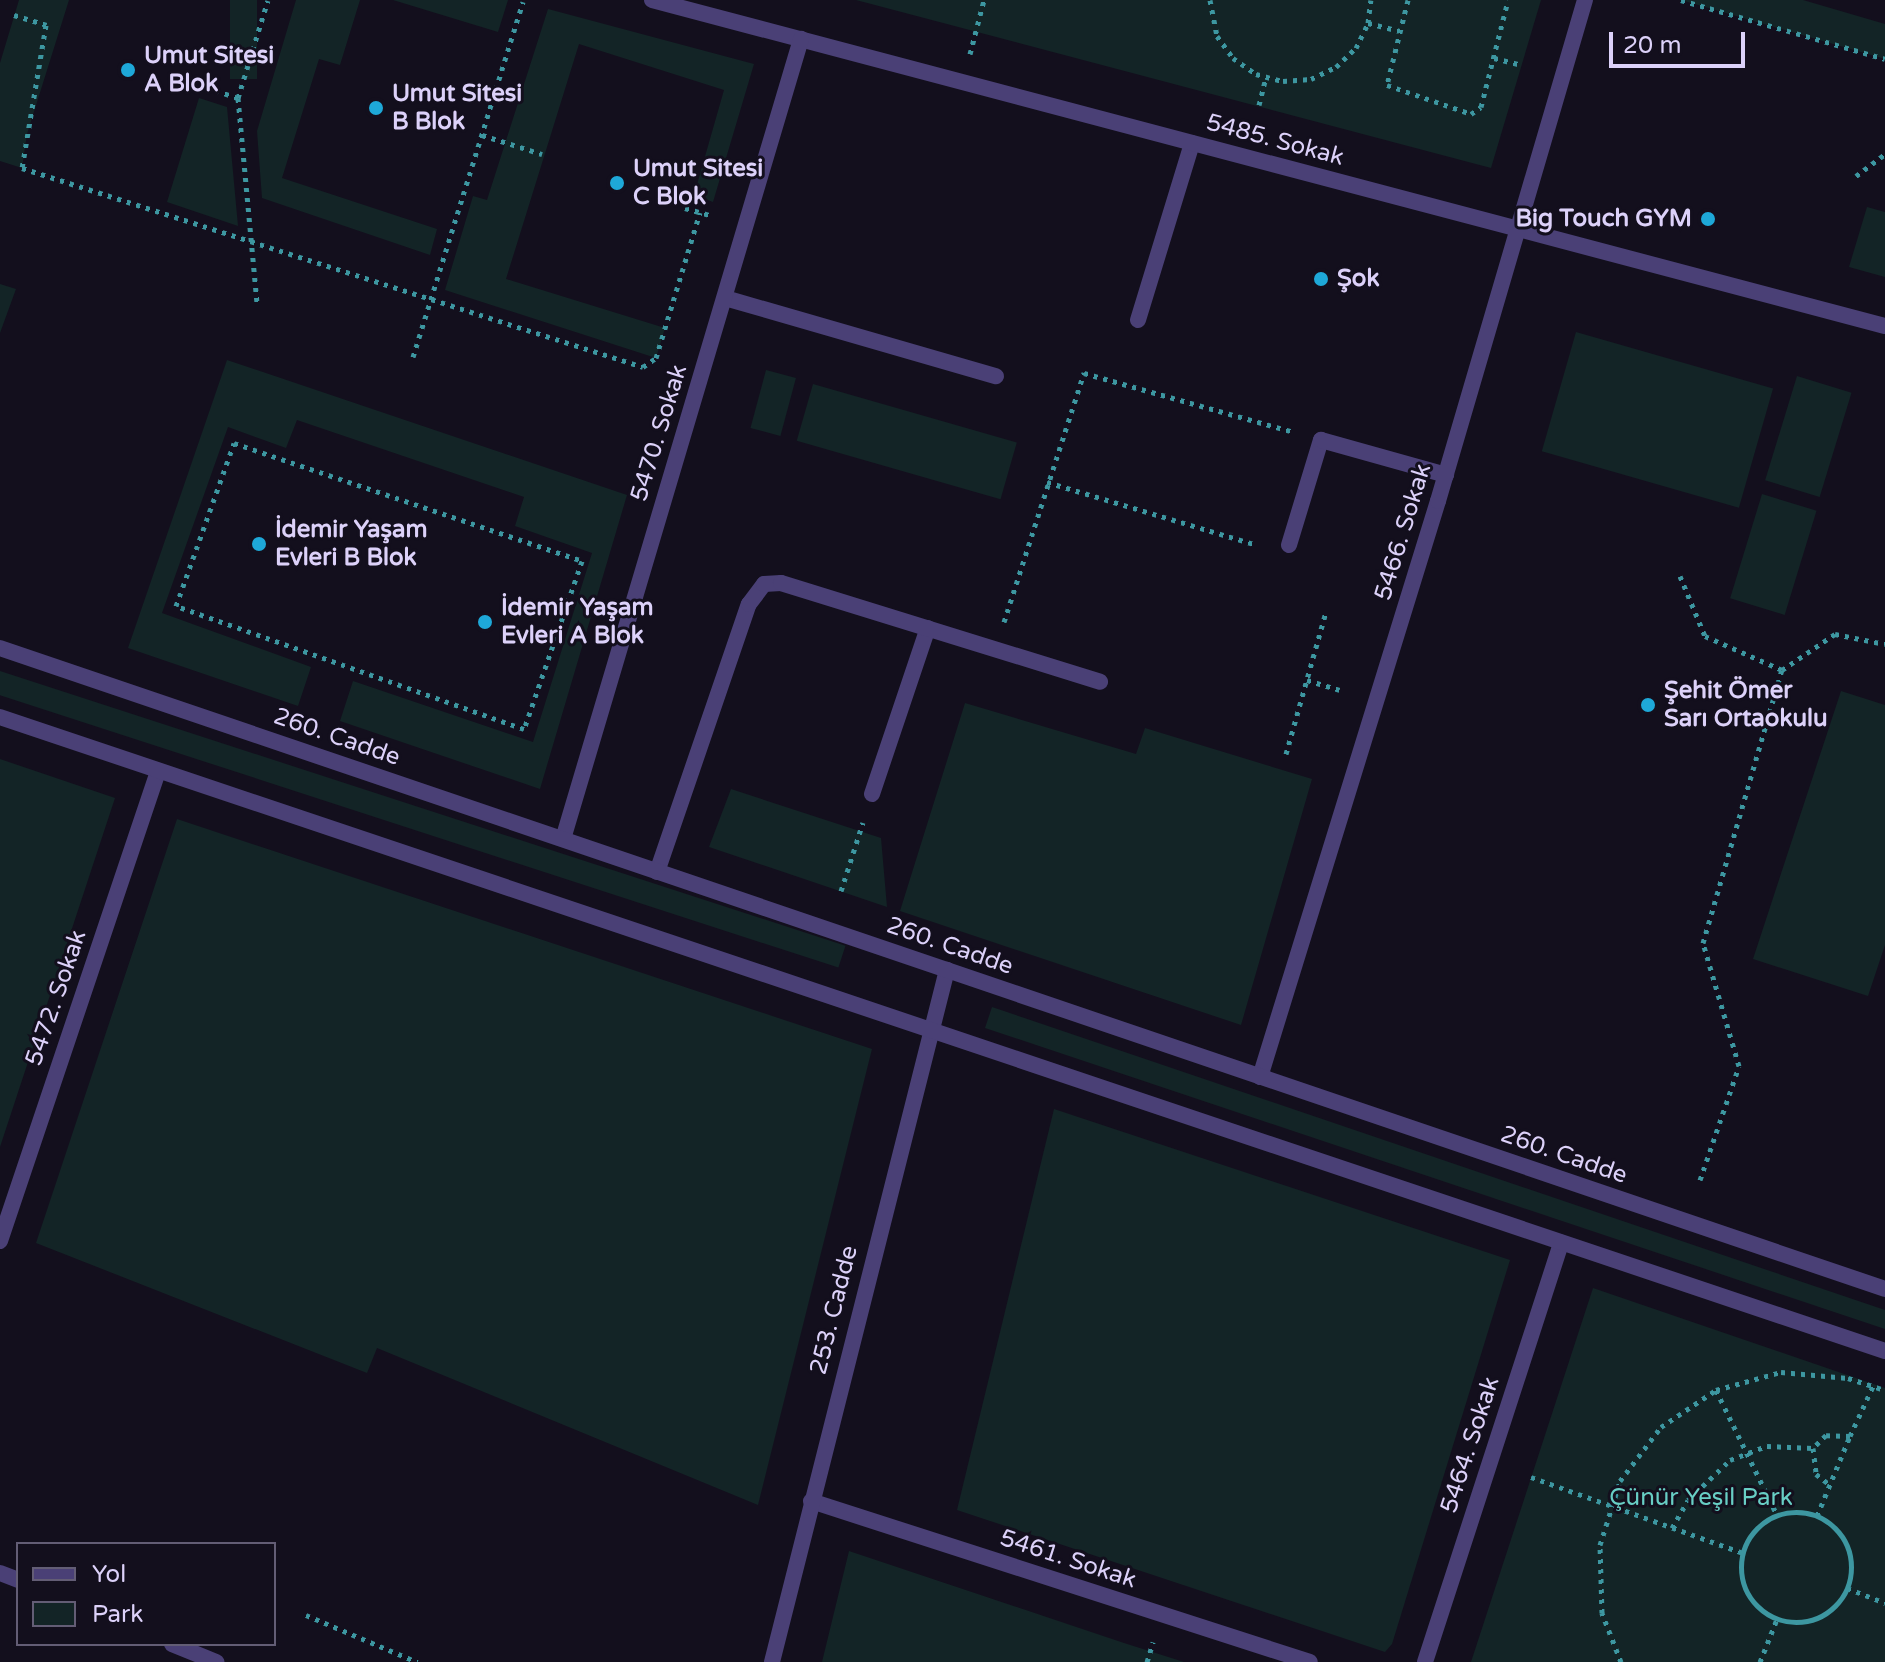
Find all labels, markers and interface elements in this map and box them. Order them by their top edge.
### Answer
scale bar [1613,16,1749,66]
text: 20 m [1623,31,1681,60]
place label: Umut Sitesi A Blok [144,42,274,98]
marker: Umut Sitesi A Blok [119,61,137,79]
place label: Umut Sitesi B Blok [392,80,522,136]
marker: Umut Sitesi B Blok [367,99,385,117]
street label: 5485. Sokak [1203,108,1347,172]
place label: Umut Sitesi C Blok [633,155,763,211]
marker: Umut Sitesi C Blok [608,174,626,192]
place label: Big Touch GYM [1516,205,1692,233]
marker: Big Touch GYM [1699,210,1717,228]
place label: Şok [1337,265,1379,293]
marker: Şok [1312,270,1330,288]
street label: 5470. Sokak [625,361,693,505]
street label: 5466. Sokak [1369,460,1437,604]
place label: İdemir Yaşam Evleri B Blok [275,516,428,572]
marker: İdemir Yaşam Evleri B Blok [250,535,268,553]
place label: İdemir Yaşam Evleri A Blok [501,594,654,650]
marker: İdemir Yaşam Evleri A Blok [476,613,494,631]
place label: Şehit Ömer Sarı Ortaokulu [1664,677,1828,733]
marker: Şehit Ömer Sarı Ortaokulu [1639,696,1657,714]
street label: 260. Cadde [270,702,404,772]
street label: 260. Cadde [883,911,1017,981]
street label: 5472. Sokak [19,926,93,1070]
street label: 260. Cadde [1497,1120,1631,1190]
street label: 253. Cadde [804,1243,864,1377]
street label: 5464. Sokak [1434,1373,1506,1517]
park label: Çünür Yeşil Park [1609,1484,1793,1512]
street label: 5461. Sokak [996,1523,1140,1595]
legend [16,1542,276,1646]
text: Yol [92,1560,126,1589]
text: Park [92,1600,143,1629]

